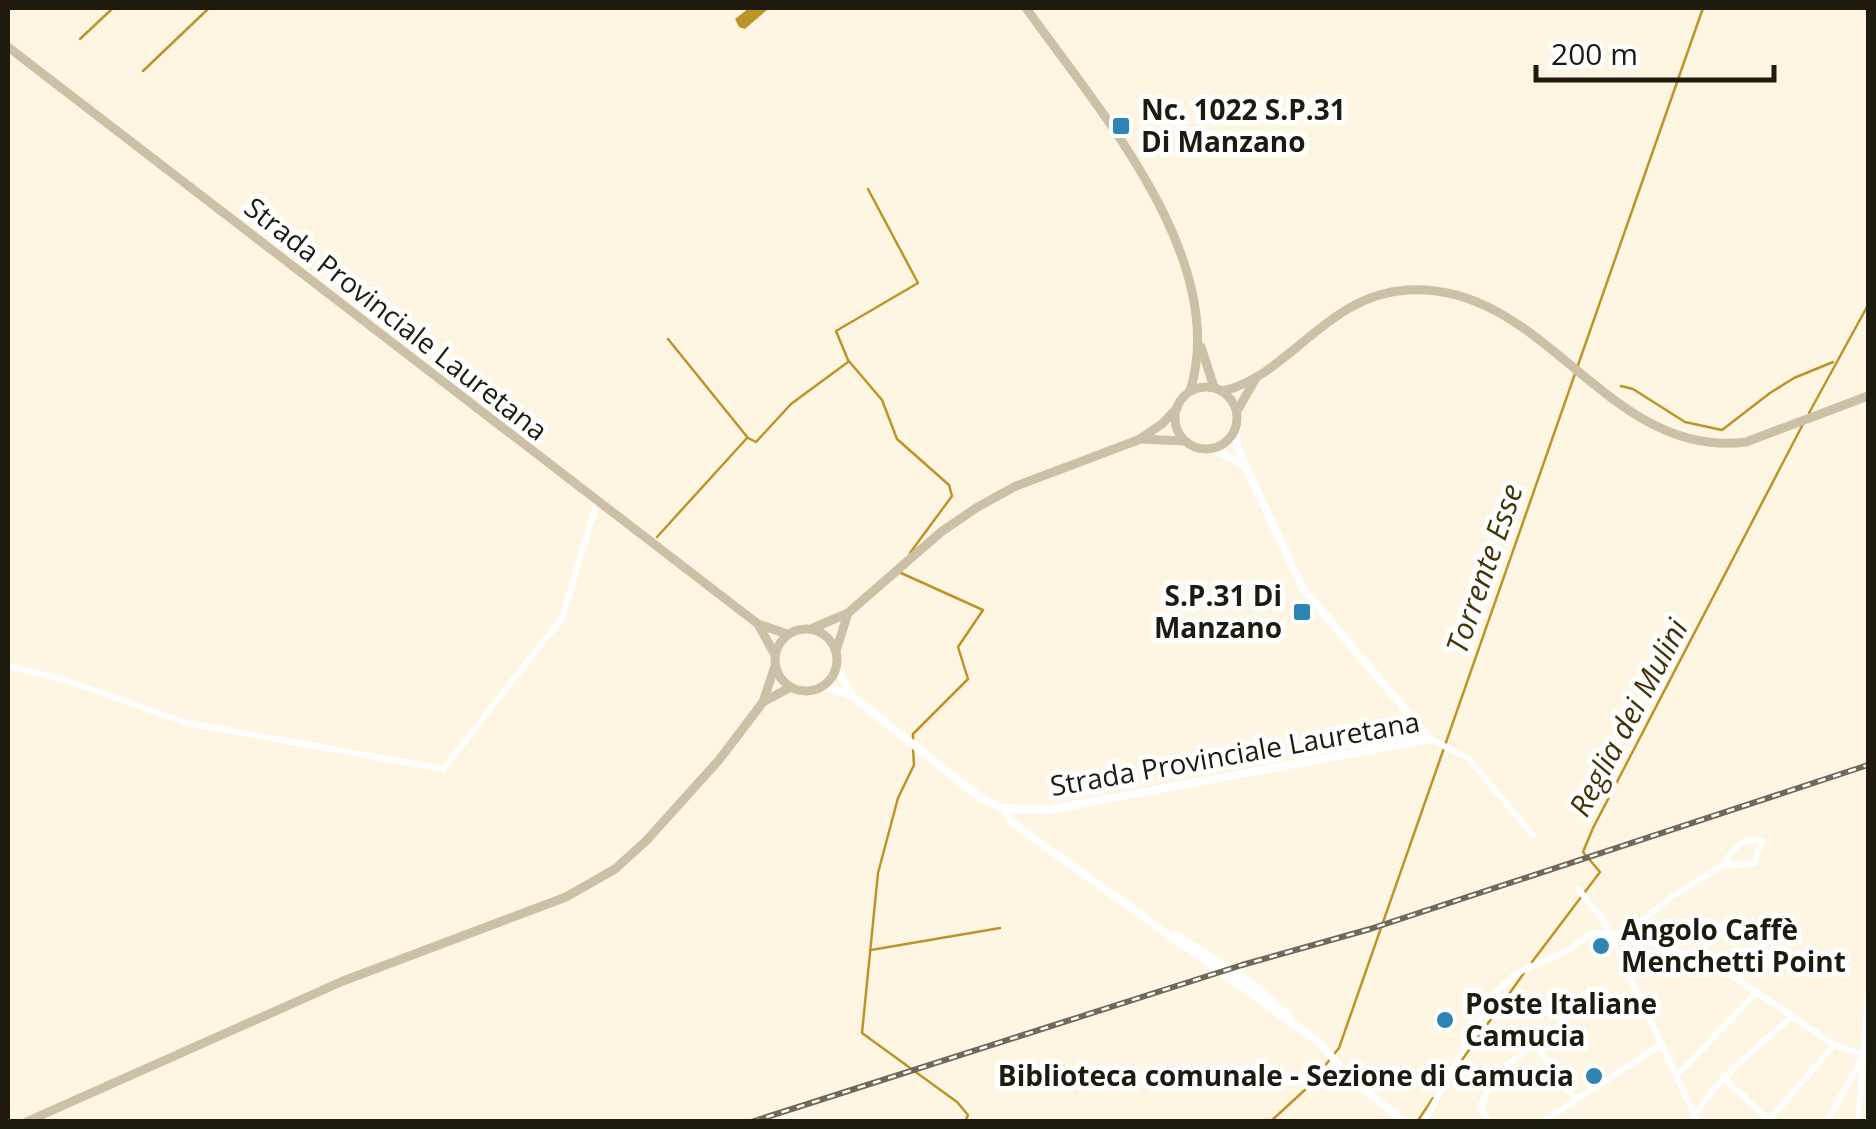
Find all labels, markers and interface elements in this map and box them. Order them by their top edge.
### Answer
scale bar [1536,20,1774,82]
text: 200 m [1551,33,1638,74]
place label: Nc. 1022 S.P.31 Di Manzano [1141,90,1346,160]
marker: Nc. 1022 S.P.31 Di Manzano [1110,115,1132,137]
street label: Strada Provinciale Lauretana [237,188,556,448]
water label: Torrente Esse [1435,478,1532,659]
place label: S.P.31 Di Manzano [1154,576,1282,646]
marker: S.P.31 Di Manzano [1291,601,1313,623]
water label: Reglia dei Mulini [1558,611,1697,823]
street label: Strada Provinciale Lauretana [1047,702,1423,804]
place label: Angolo Caffè Menchetti Point [1621,910,1846,980]
marker: Angolo Caffè Menchetti Point [1590,935,1612,957]
place label: Poste Italiane Camucia [1465,984,1657,1054]
marker: Poste Italiane Camucia [1434,1009,1456,1031]
place label: Biblioteca comunale - Sezione di Camucia [998,1056,1574,1094]
marker: Biblioteca comunale - Sezione di Camucia [1583,1065,1605,1087]

